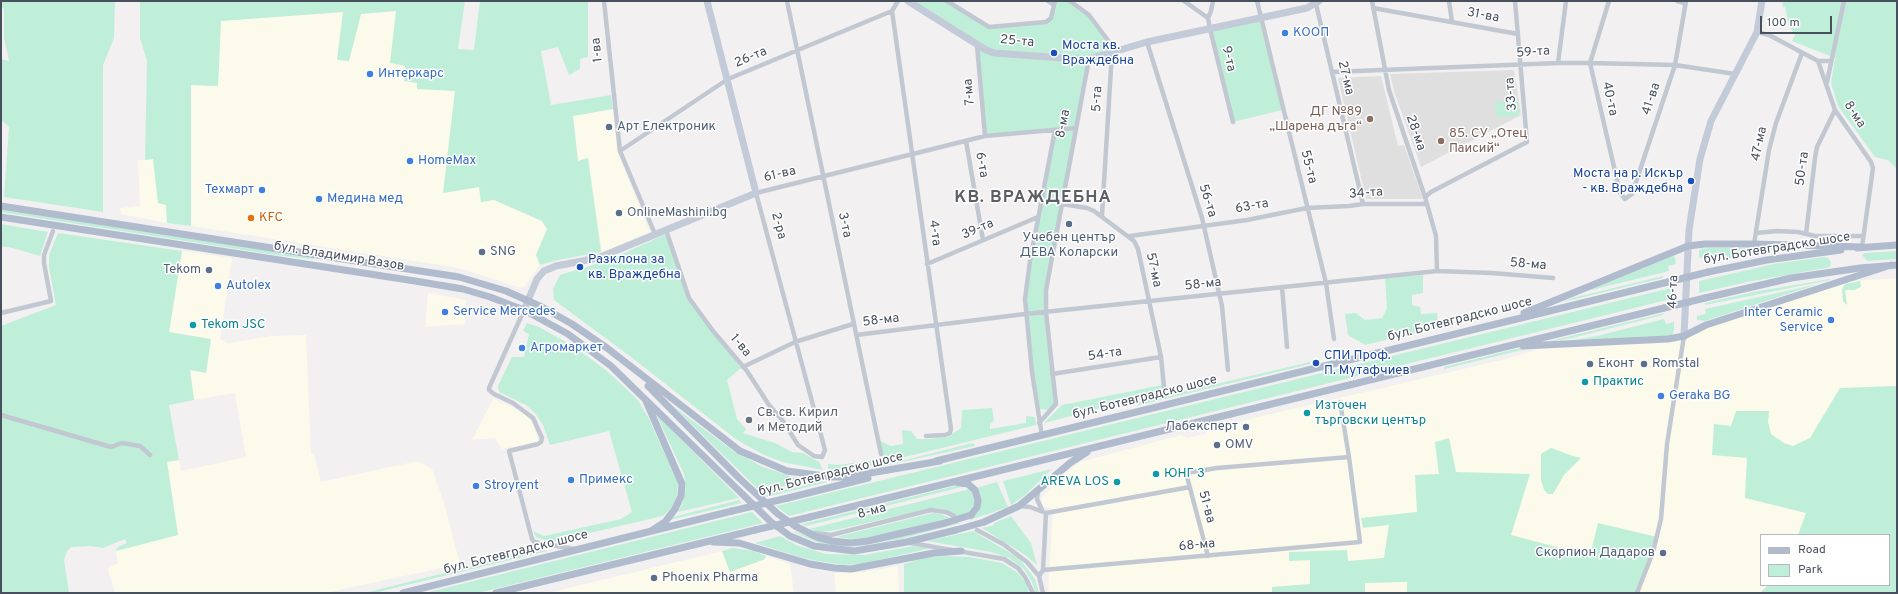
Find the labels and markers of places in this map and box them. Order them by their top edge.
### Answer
place label: КООП [1293,25,1329,41]
marker: КООП [1280,28,1290,38]
place label: Моста кв. Враждебна [1062,38,1134,69]
marker: Моста кв. Враждебна [1049,48,1059,58]
place label: Интеркарс [378,66,444,82]
marker: Интеркарс [365,69,375,79]
place label: ДГ №89 „Шарена дъга“ [1269,104,1362,135]
marker: ДГ №89 „Шарена дъга“ [1365,114,1375,124]
place label: Арт Електроник [617,119,716,135]
marker: Арт Електроник [604,122,614,132]
place label: 85. СУ „Отец Паисий“ [1449,126,1527,157]
marker: 85. СУ „Отец Паисий“ [1436,136,1446,146]
place label: HomeMax [418,153,476,169]
marker: HomeMax [405,156,415,166]
place label: Моста на р. Искър - кв. Враждебна [1573,166,1683,197]
marker: Моста на р. Искър - кв. Враждебна [1686,176,1696,186]
place label: Техмарт [205,182,254,198]
marker: Техмарт [257,185,267,195]
place label: Медина мед [327,191,403,207]
marker: Медина мед [314,194,324,204]
place label: ОnlineMashini.bg [627,205,727,221]
marker: ОnlineMashini.bg [614,208,624,218]
place label: KFC [259,210,283,226]
marker: KFC [246,213,256,223]
marker: Учебен център ДЕВА Коларски [1064,219,1074,229]
place label: Учебен център ДЕВА Коларски [1020,230,1118,261]
place label: SNG [490,244,516,260]
marker: SNG [477,247,487,257]
place label: Разклона за кв. Враждебна [588,252,681,283]
place label: Tekom [163,262,201,278]
marker: Разклона за кв. Враждебна [575,262,585,272]
marker: Tekom [204,265,214,275]
place label: Autolex [226,278,271,294]
marker: Autolex [213,281,223,291]
place label: Service Mercedes [453,304,556,320]
place label: Inter Ceramic Service [1744,305,1823,336]
marker: Service Mercedes [440,307,450,317]
marker: Inter Ceramic Service [1826,315,1836,325]
place label: Tekom JSC [201,317,265,333]
marker: Tekom JSC [188,320,198,330]
place label: Агромаркет [530,340,603,356]
marker: Агромаркет [517,343,527,353]
place label: СПИ Проф. П. Мутафчиев [1324,348,1410,379]
place label: Еконт [1598,356,1634,372]
place label: Romstal [1652,356,1700,372]
marker: СПИ Проф. П. Мутафчиев [1311,358,1321,368]
marker: Еконт [1585,359,1595,369]
marker: Romstal [1639,359,1649,369]
place label: Практис [1593,374,1644,390]
marker: Практис [1580,377,1590,387]
place label: Geraka BG [1669,388,1731,404]
marker: Geraka BG [1656,391,1666,401]
place label: Източен търговски център [1315,398,1426,429]
place label: Св. св. Кирил и Методий [757,405,838,436]
marker: Източен търговски център [1302,408,1312,418]
marker: Св. св. Кирил и Методий [744,415,754,425]
place label: Лабексперт [1165,419,1238,435]
marker: Лабексперт [1241,422,1251,432]
place label: OMV [1225,437,1253,453]
marker: OMV [1212,440,1222,450]
place label: ЮНГ 3 [1164,466,1205,482]
marker: ЮНГ 3 [1151,469,1161,479]
place label: Примекс [579,472,633,488]
place label: AREVA LOS [1040,474,1109,490]
marker: Примекс [566,475,576,485]
marker: AREVA LOS [1112,477,1122,487]
place label: Stroyrent [484,478,539,494]
marker: Stroyrent [471,481,481,491]
place label: Скорпион Дадаров [1535,545,1655,561]
marker: Скорпион Дадаров [1658,548,1668,558]
place label: Phoenix Pharma [662,570,758,586]
marker: Phoenix Pharma [649,573,659,583]

